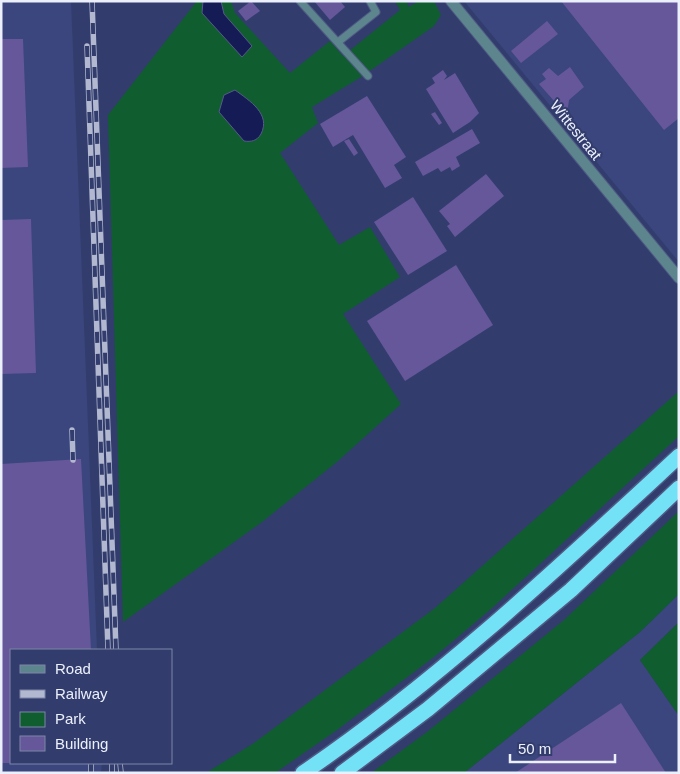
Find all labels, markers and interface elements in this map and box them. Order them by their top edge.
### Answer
street label: Wittestraat [547,97,606,164]
legend [10,649,172,764]
text: Road [55,660,91,677]
text: Railway [55,685,108,702]
text: Park [55,710,86,727]
scale bar [510,732,615,764]
text: Building [55,735,108,752]
text: 50 m [518,740,551,757]

